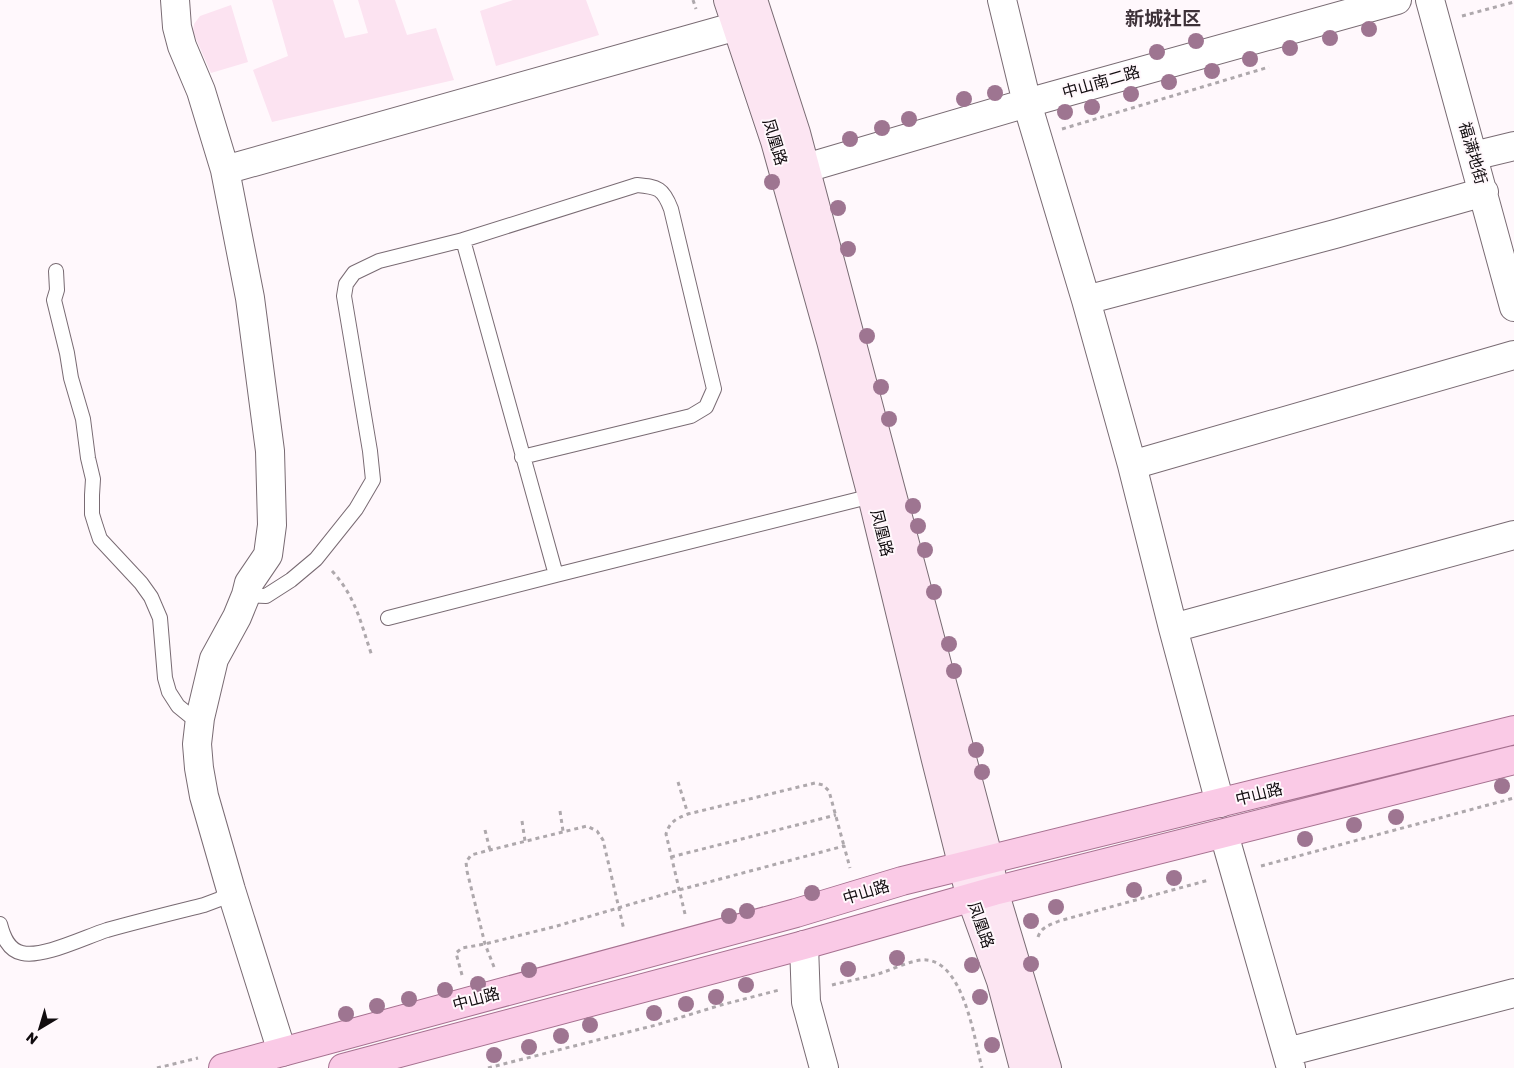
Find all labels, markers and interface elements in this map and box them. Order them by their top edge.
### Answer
district label: 新城社区 [1125,7,1201,30]
street label: 中山南二路 [1060,62,1142,102]
street label: 凤凰路 [759,116,791,168]
street label: 福满地街 [1455,120,1491,186]
street label: 凤凰路 [867,507,897,559]
street label: 中山路 [1233,779,1285,809]
street label: 中山路 [840,876,892,908]
street label: 凤凰路 [964,899,998,951]
street label: 中山路 [450,984,502,1014]
north arrow [15,1003,65,1053]
text: N [23,1028,42,1048]

